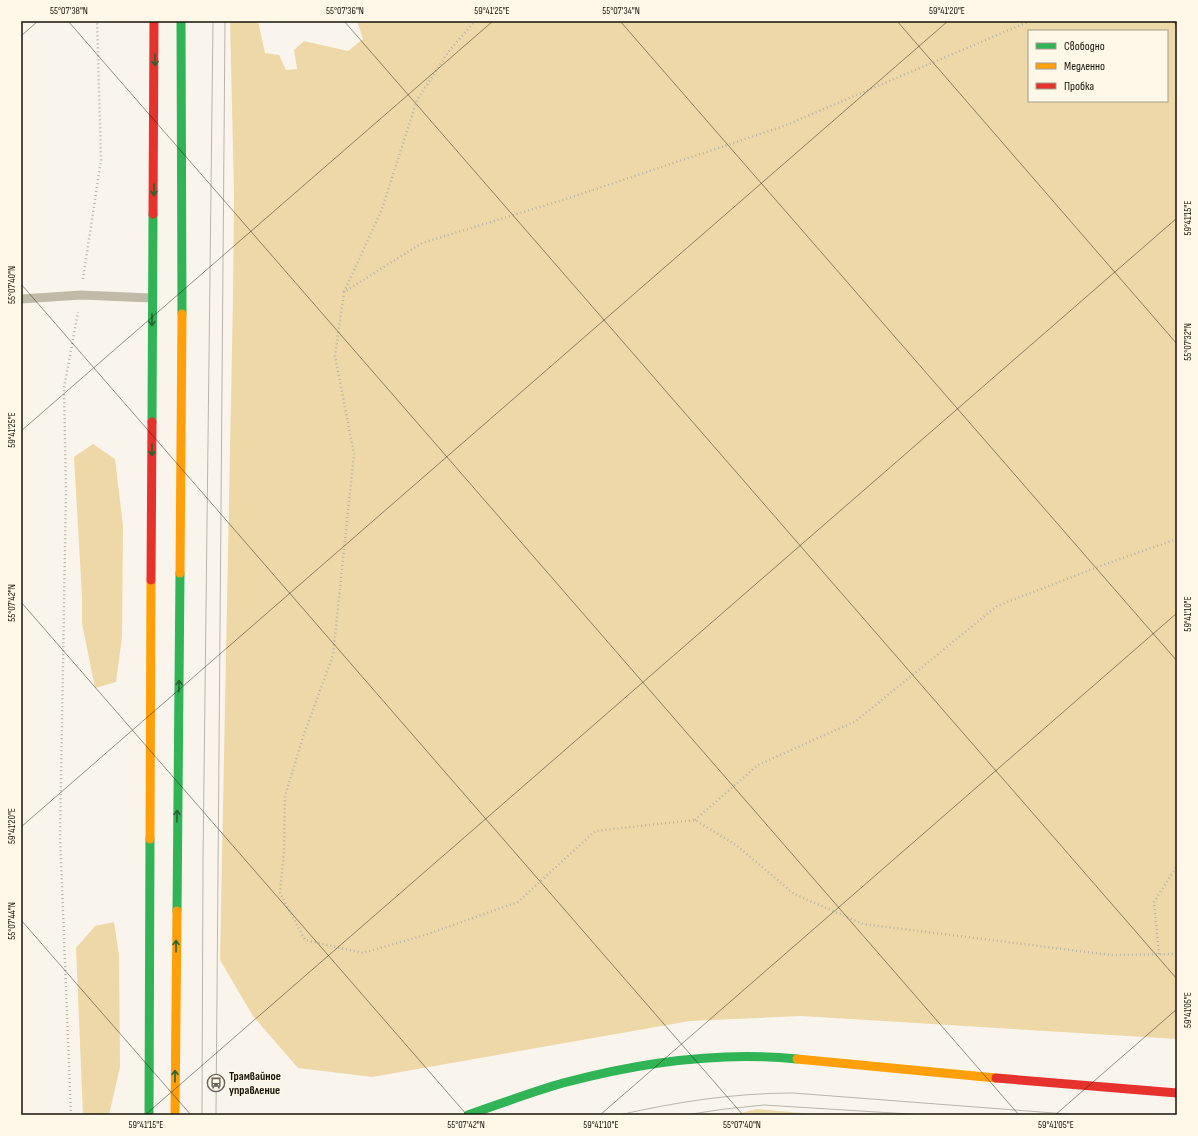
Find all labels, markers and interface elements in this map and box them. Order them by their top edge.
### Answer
text: 55°07'38"N [50,5,88,17]
text: 55°07'36"N [326,5,364,17]
text: 59°41'25"E [474,5,510,17]
text: 55°07'34"N [602,5,640,17]
text: 59°41'20"E [929,5,965,17]
legend [1028,30,1168,102]
text: Свободно [1064,39,1105,54]
one-way arrow [151,53,159,66]
text: Медленно [1064,59,1105,74]
text: Пробка [1064,79,1095,94]
one-way arrow [150,183,158,196]
text: 59°41'15"E [1182,201,1194,235]
text: 55°07'40"N [6,266,18,304]
one-way arrow [148,313,156,326]
text: 55°07'32"N [1182,323,1194,361]
text: 59°41'25"E [6,412,18,448]
one-way arrow [148,443,156,456]
text: 55°07'42"N [6,584,18,622]
text: 59°41'10"E [1182,596,1194,632]
one-way arrow [175,680,183,693]
text: 59°41'20"E [6,808,18,844]
one-way arrow [174,810,181,823]
text: 55°07'44"N [6,902,18,940]
one-way arrow [172,940,180,953]
text: 59°41'05"E [1182,992,1194,1028]
place label: Трамвайное управление [229,1069,281,1098]
one-way arrow [171,1070,179,1083]
bus stop icon: Трамвайное управление [206,1073,226,1093]
text: 59°41'15"E [129,1119,163,1131]
text: 55°07'42"N [447,1119,485,1131]
text: 59°41'10"E [583,1119,619,1131]
text: 55°07'40"N [723,1119,761,1131]
text: 59°41'05"E [1038,1119,1074,1131]

